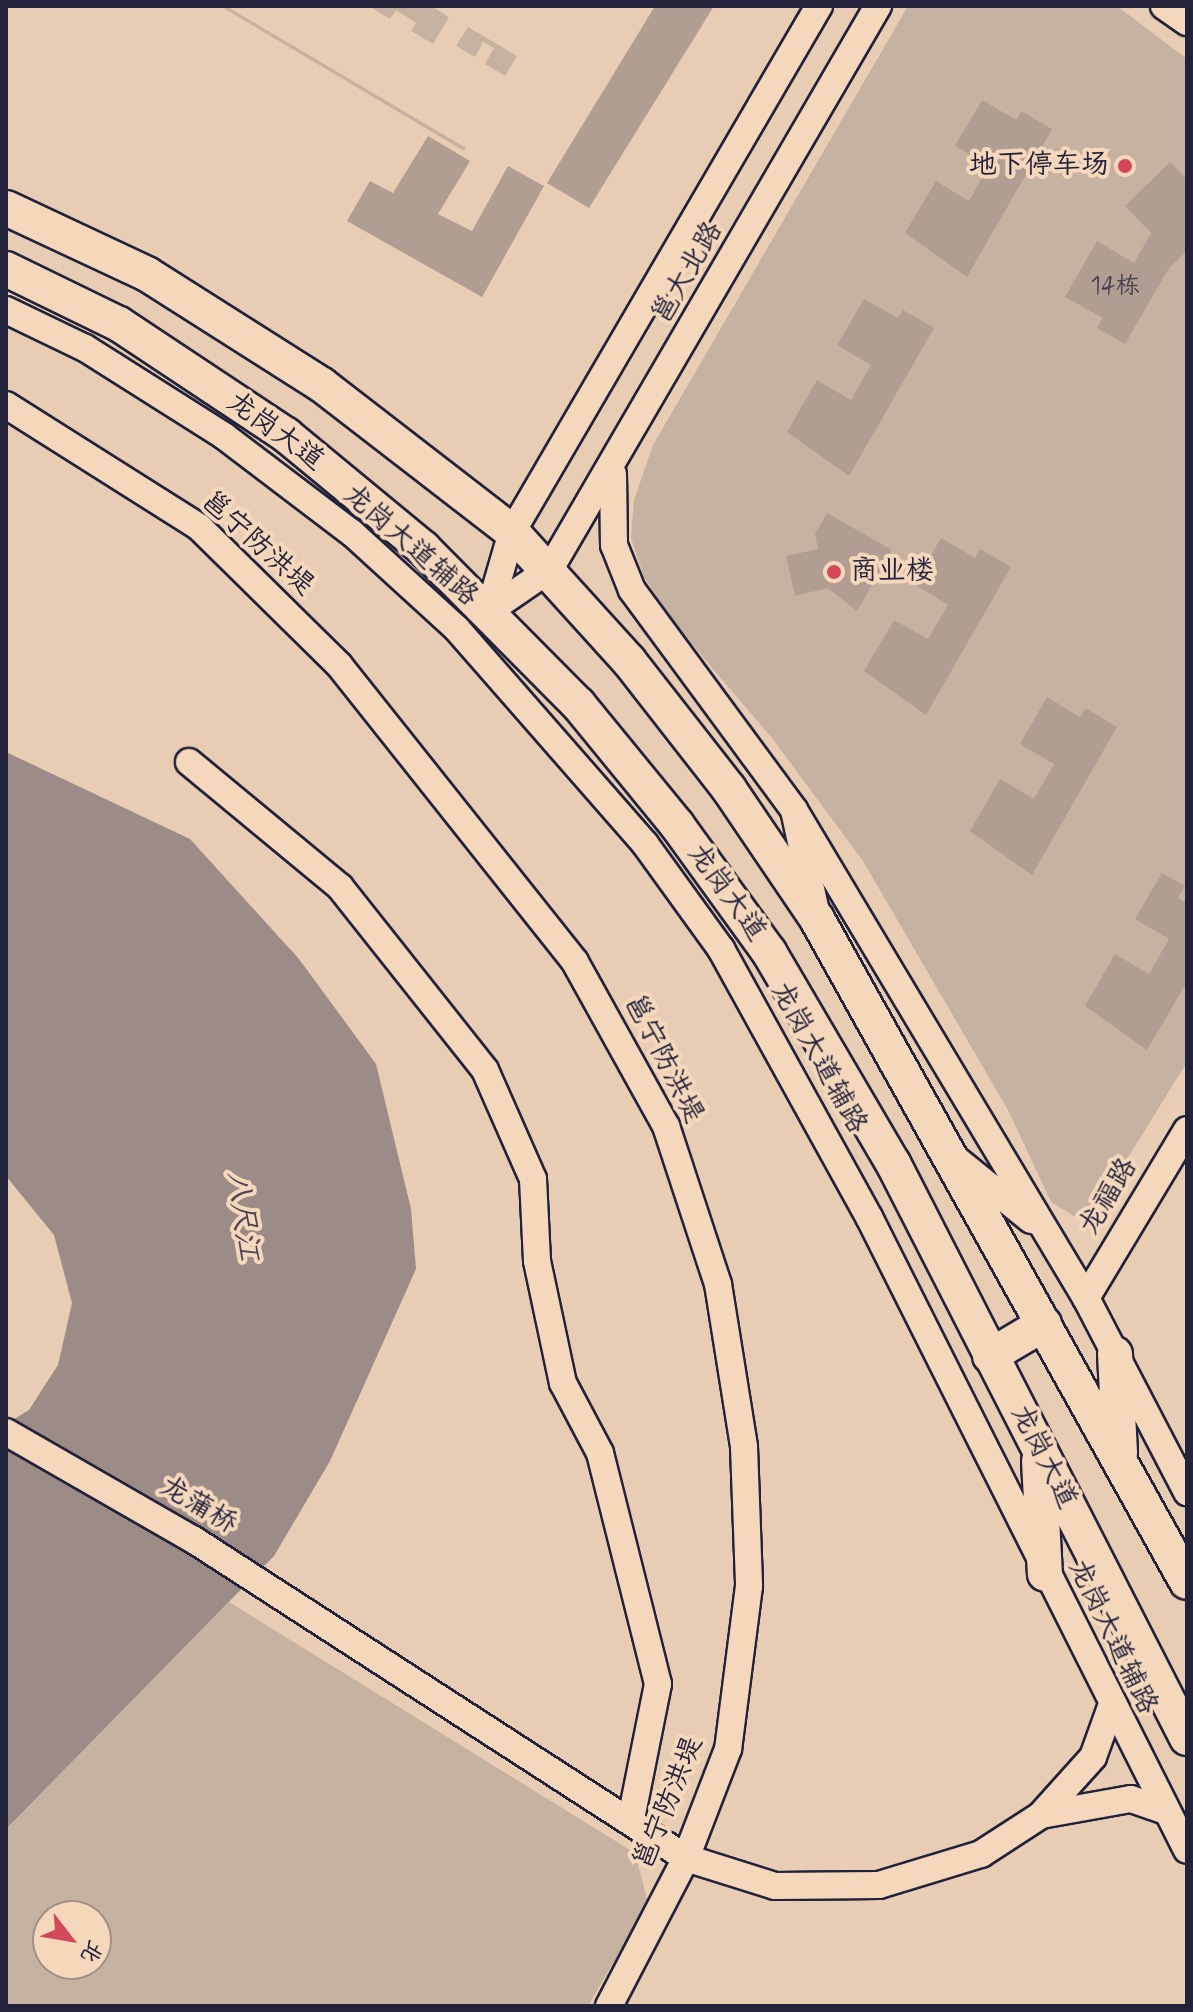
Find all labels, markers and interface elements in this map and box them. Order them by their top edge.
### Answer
place label: 地下停车场 [969,149,1109,183]
marker: 地下停车场 [1116,157,1134,175]
street label: 邕大北路 [645,216,731,330]
house number: 14栋 [1090,273,1140,301]
street label: 龙岗大道 [220,385,330,479]
street label: 龙岗大道辅路 [336,478,484,614]
street label: 邕宁防洪堤 [194,485,320,603]
place label: 商业楼 [850,555,934,589]
marker: 商业楼 [825,563,843,581]
street label: 龙岗大道 [679,838,773,948]
street label: 龙岗大道辅路 [763,976,873,1140]
street label: 邕宁防洪堤 [616,989,710,1129]
street label: 龙福路 [1073,1152,1145,1242]
water label: 八尺江 [218,1169,266,1263]
street label: 龙岗大道 [1003,1399,1083,1515]
street label: 龙蒲桥 [153,1470,243,1542]
street label: 龙岗大道辅路 [1060,1554,1164,1720]
street label: 邕宁防洪堤 [627,1732,711,1874]
north arrow [32,1900,112,1980]
text: 北 [73,1935,109,1968]

